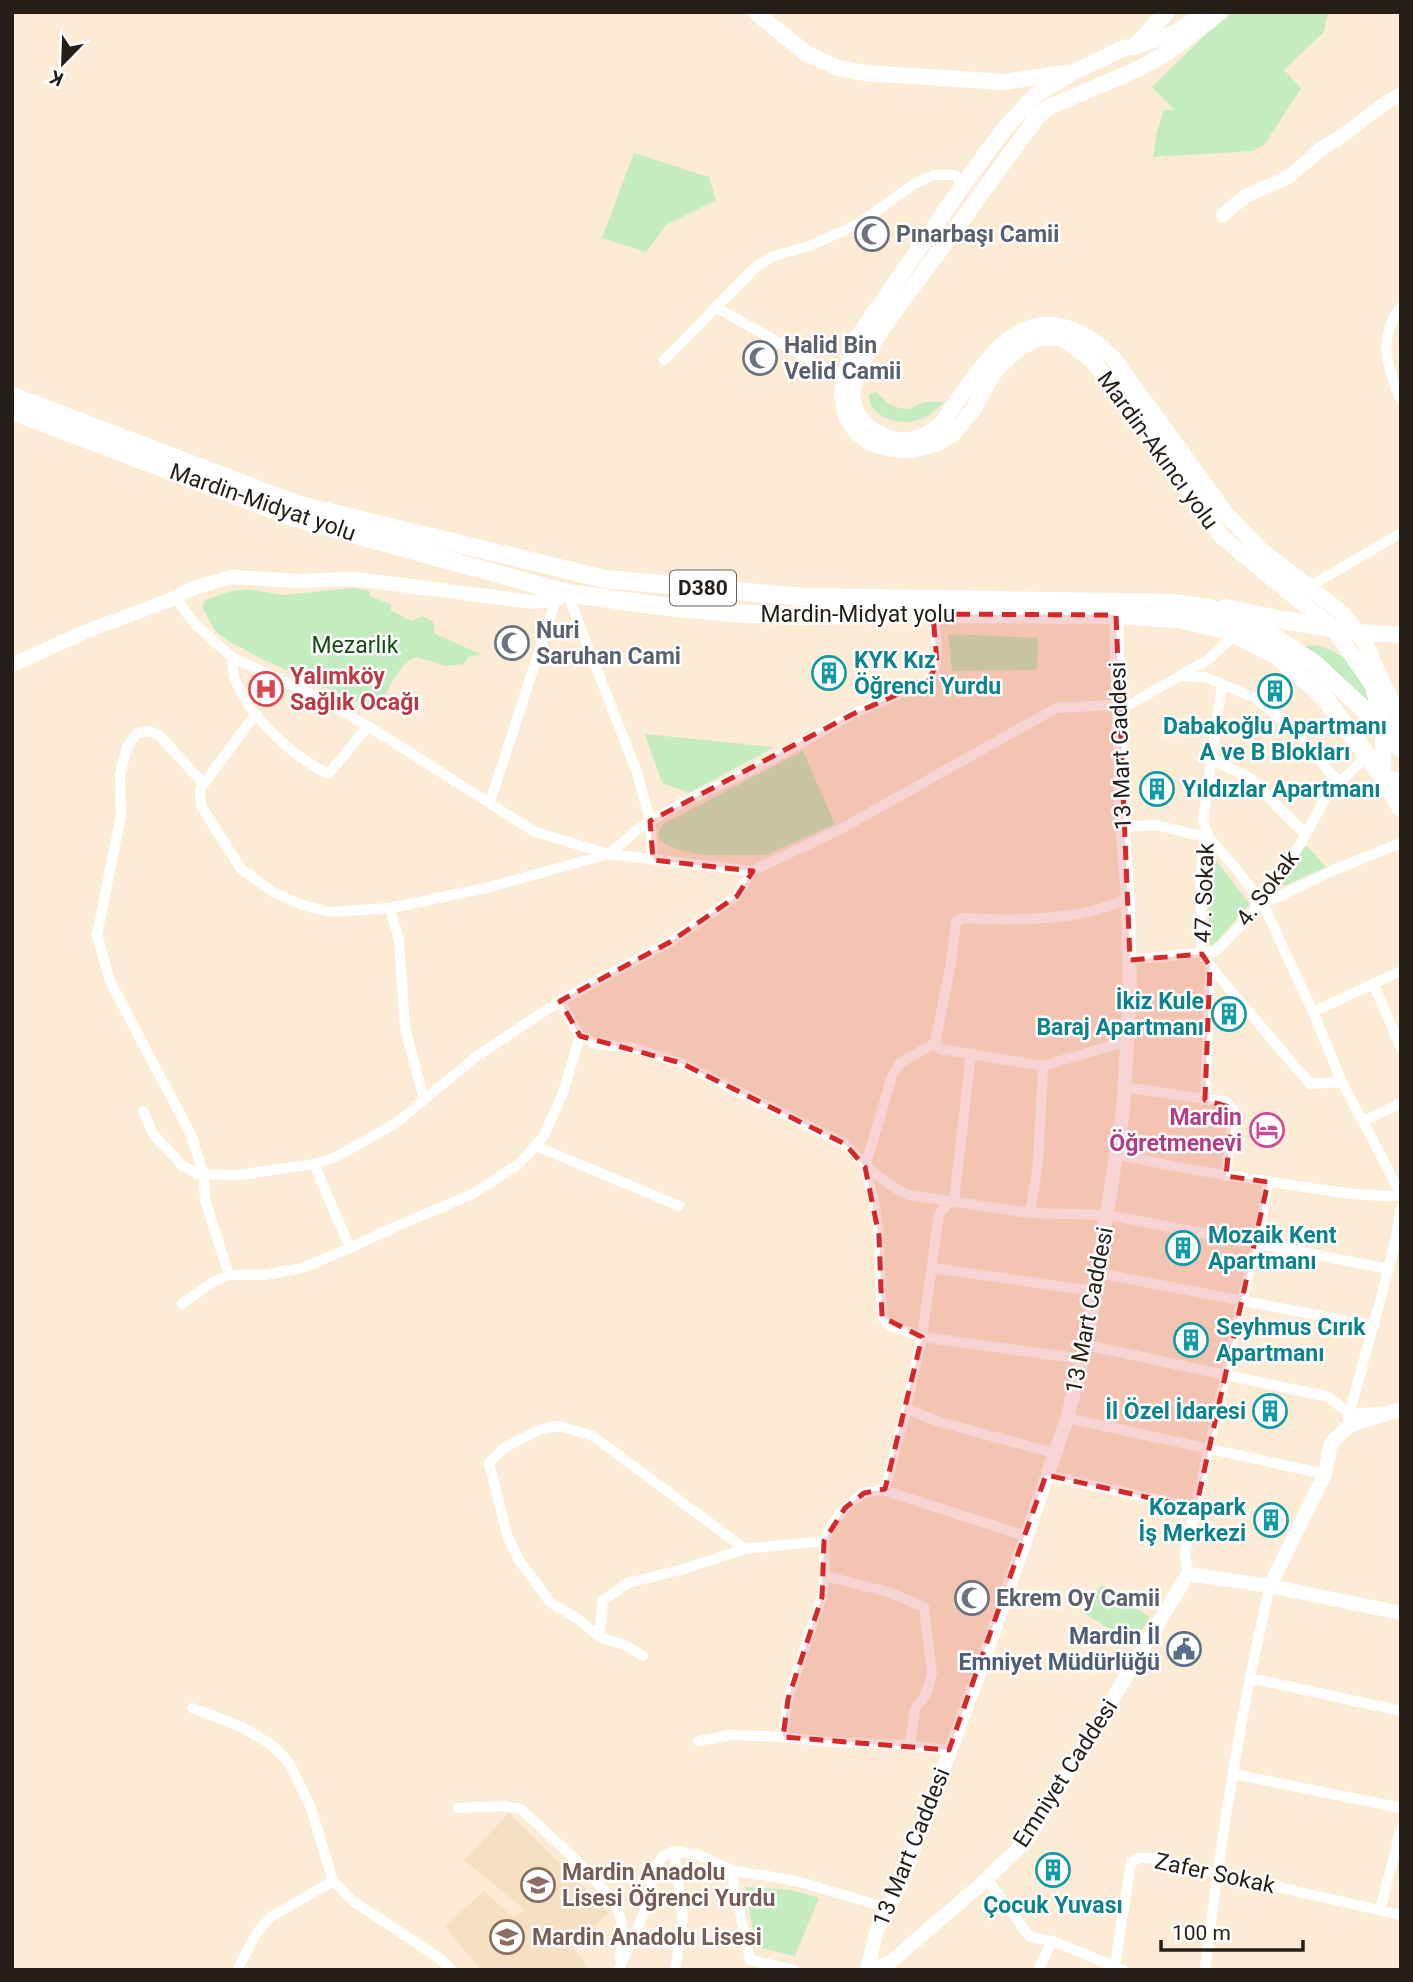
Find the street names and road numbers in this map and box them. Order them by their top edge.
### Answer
street label: Mardin-Akıncı yolu [1091,366,1224,534]
street label: Mardin-Midyat yolu [166,458,359,547]
road number: D380 [670,570,736,606]
street label: Mardin-Midyat yolu [761,601,956,628]
street label: 13 Mart Caddesi [1104,661,1137,831]
street label: 47. Sokak [1189,842,1220,944]
street label: 4. Sokak [1230,845,1305,931]
street label: 13 Mart Caddesi [1060,1225,1119,1396]
street label: Emniyet Caddesi [1008,1694,1123,1852]
street label: 13 Mart Caddesi [867,1764,956,1931]
street label: Zafer Sokak [1152,1848,1278,1899]

